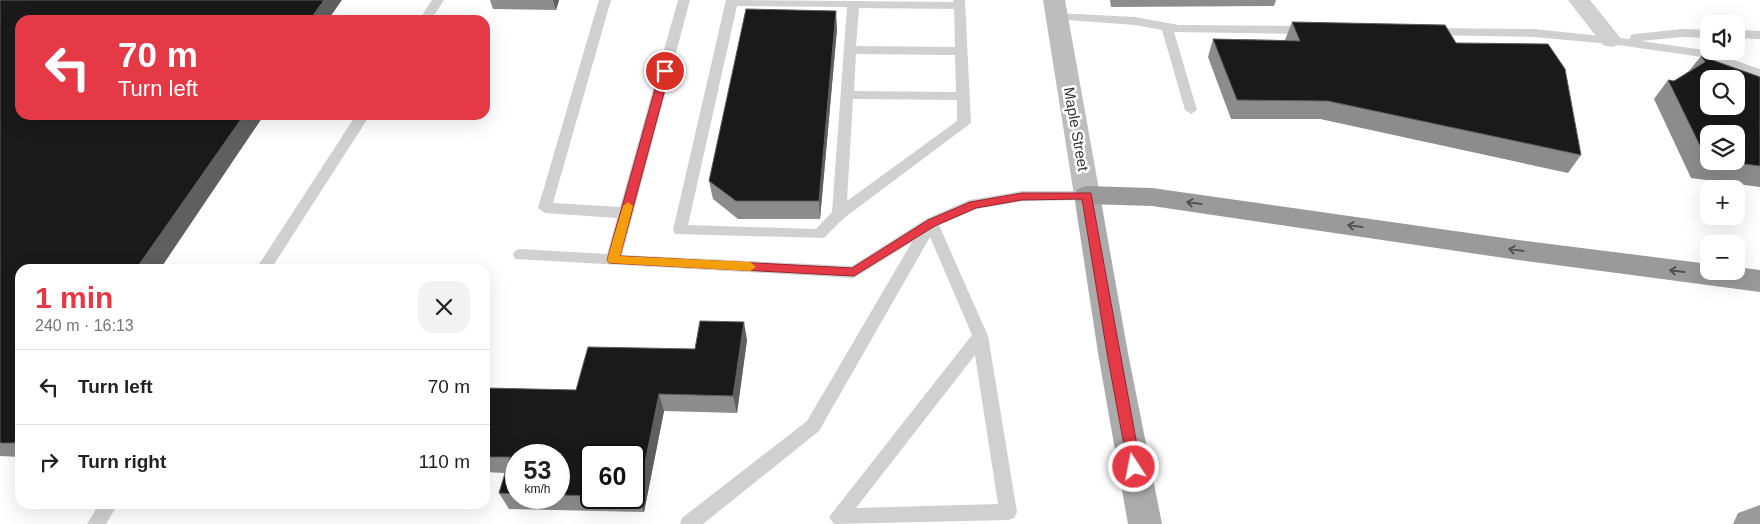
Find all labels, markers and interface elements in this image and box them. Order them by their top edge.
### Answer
map controls [1700,15,1745,280]
button: sound [1700,15,1745,60]
icon: left [35,35,100,100]
text: 70 m [118,35,198,74]
pin [644,50,686,92]
icon: arrive [651,57,679,85]
button: search [1700,70,1745,115]
text: Turn left [118,76,198,101]
street label: Maple Street [1061,86,1092,173]
button: layers [1700,125,1745,170]
button: + [1700,180,1745,225]
one-way arrow [1187,198,1203,208]
one-way arrow [1347,221,1363,231]
button: − [1700,235,1745,280]
one-way arrow [1508,245,1524,255]
one-way arrow [1669,266,1685,276]
text: 1 min [35,281,113,314]
button: close [418,281,470,333]
text: 240 m · 16:13 [35,317,134,334]
icon: left [35,373,63,401]
text: Turn left [78,376,153,397]
text: 70 m [428,376,470,397]
position arrow [1107,440,1159,492]
speed limit sign: 60 [580,444,645,509]
icon: right [35,448,63,476]
text: Turn right [78,451,166,472]
text: 110 m [419,451,470,472]
text: 53 [524,456,551,484]
text: km/h [524,482,551,496]

